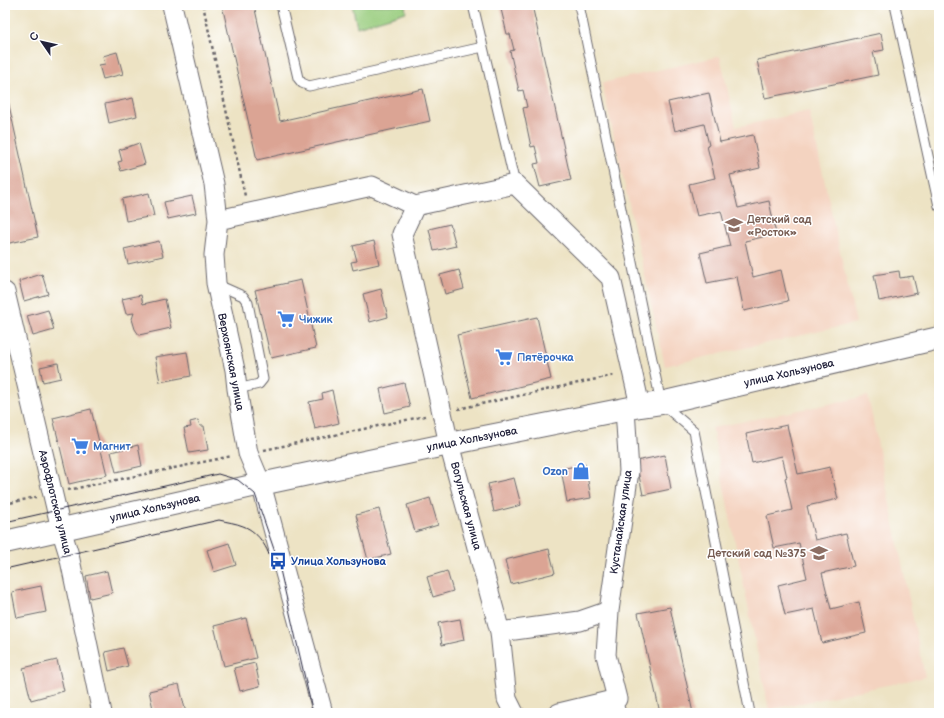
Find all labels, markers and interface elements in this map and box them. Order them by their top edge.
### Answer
north arrow [22,22,62,62]
text: С [27,30,42,43]
place label: Детский сад «Росток» [747,213,812,239]
school or university icon: Детский сад «Росток» [724,215,744,235]
supermarket icon: Чижик [276,309,296,329]
street label: Верхоянская улица [215,312,247,412]
place label: Чижик [299,313,333,326]
supermarket icon: Пятёрочка [494,347,514,367]
place label: Пятёрочка [517,351,574,364]
street label: улица Хользунова [743,356,836,390]
street label: улица Хользунова [426,424,519,454]
supermarket icon: Магнит [70,436,90,456]
place label: Магнит [93,440,132,453]
street label: Аэрофлотская улица [35,447,74,556]
street label: Вогульская улица [448,460,484,552]
shop icon: Ozon [571,461,591,481]
place label: Ozon [542,465,568,478]
street label: Кустанайская улица [607,469,635,575]
street label: улица Хользунова [109,491,202,525]
school or university icon: Детский сад №375 [809,543,829,563]
place label: Детский сад №375 [707,547,807,560]
bus stop icon: Улица Хользунова [268,551,288,571]
place label: Улица Хользунова [291,555,387,568]

